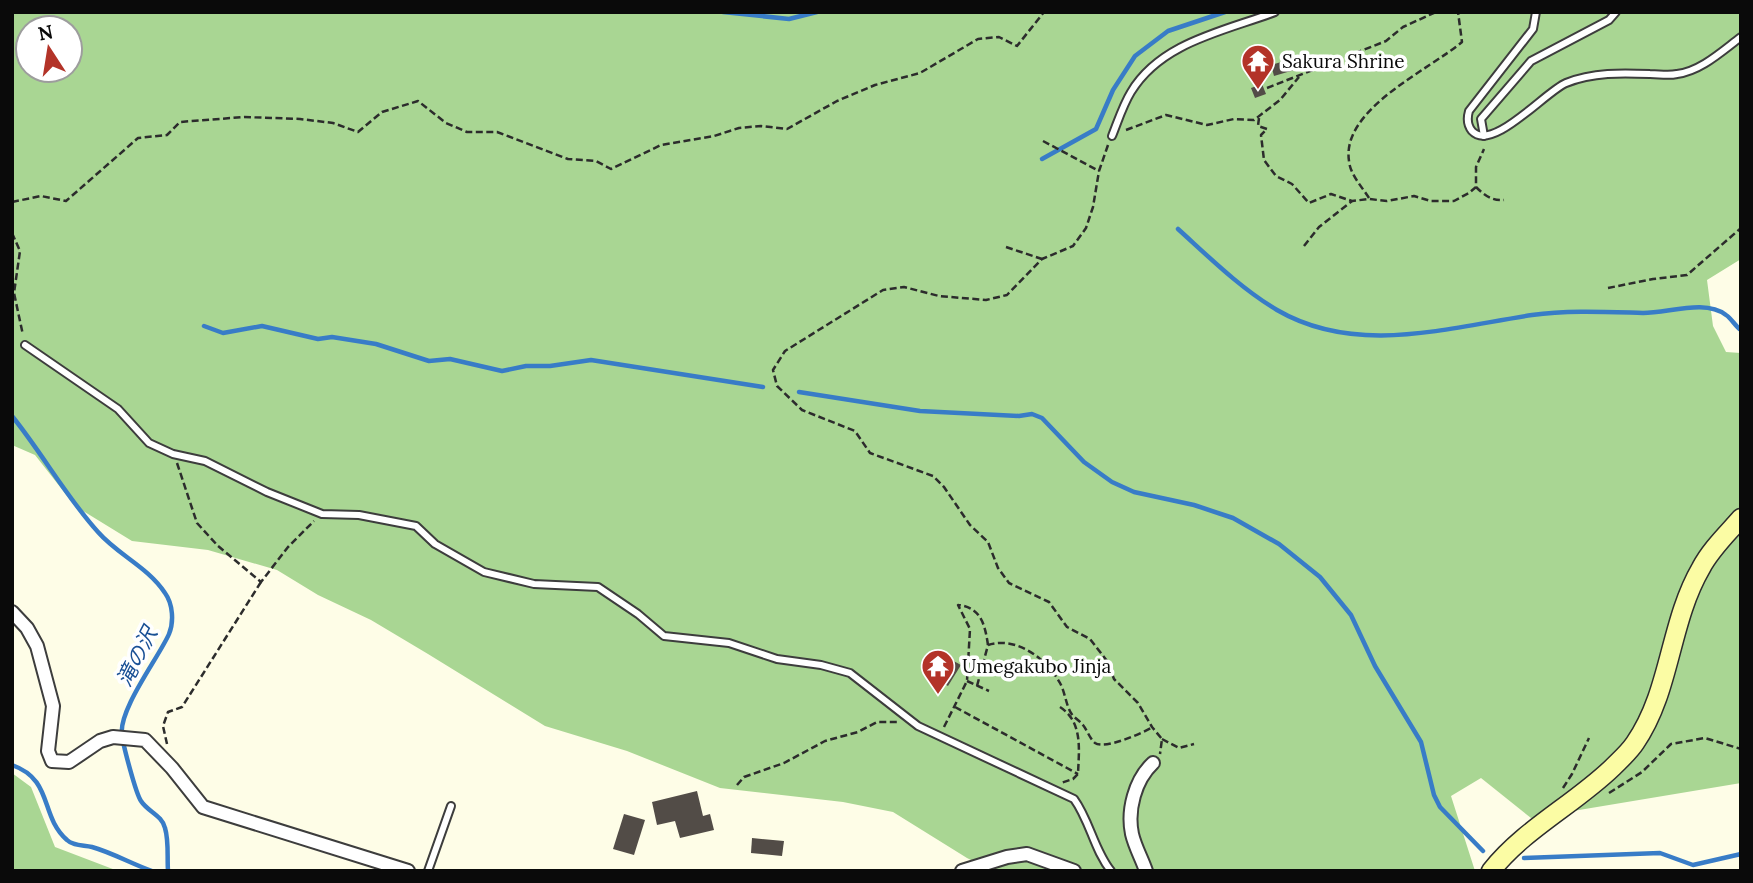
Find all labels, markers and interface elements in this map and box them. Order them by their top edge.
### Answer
north arrow [14,14,84,84]
text: N [36,19,55,46]
temple icon: Sakura Shrine [1239,42,1277,91]
place label: Sakura Shrine [1282,49,1405,73]
water label: 滝の沢 [110,620,164,691]
temple icon: Umegakubo Jinja [919,647,957,696]
place label: Umegakubo Jinja [962,654,1111,678]

